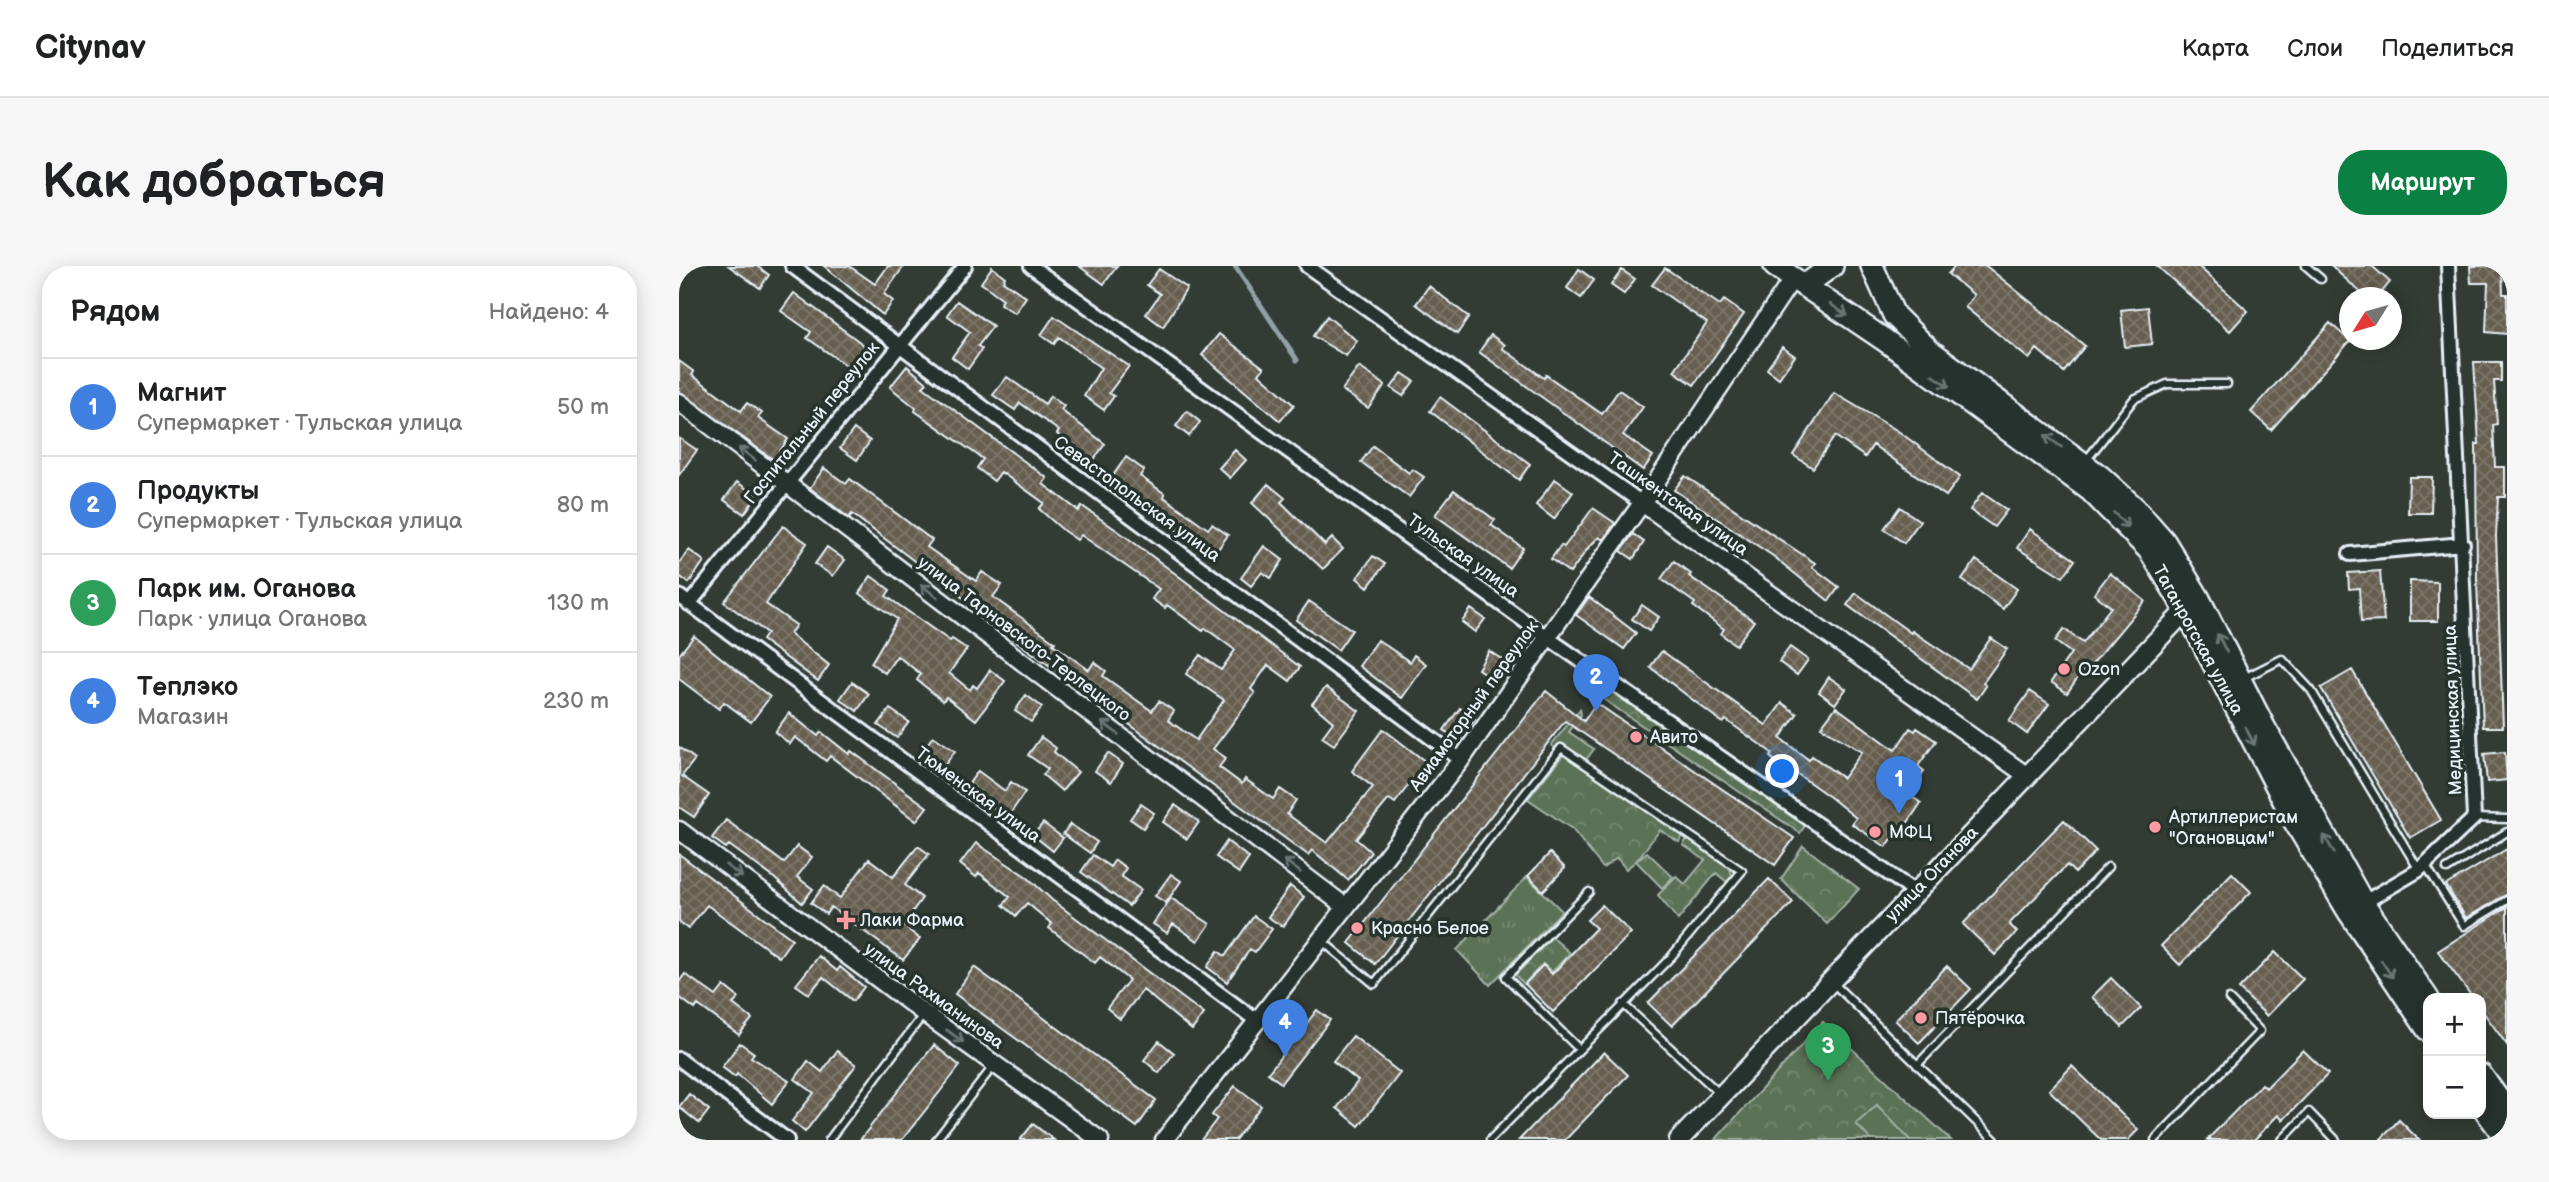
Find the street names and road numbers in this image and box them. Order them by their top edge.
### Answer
street label: Госпитальный переулок [740,337,884,508]
street label: Севастопольская улица [1050,432,1225,567]
street label: Ташкентская улица [1604,448,1752,560]
street label: Тульская улица [1403,510,1523,602]
street label: улица Тарновского-Терлецкого [913,552,1135,726]
street label: Таганрогская улица [2148,561,2248,719]
street label: Авиамоторный переулок [1404,616,1543,796]
street label: Медицинская улица [2440,624,2466,795]
street label: Тюменская улица [911,743,1045,848]
street label: улица Оганова [1881,822,1983,926]
street label: улица Рахманинова [860,938,1008,1054]

